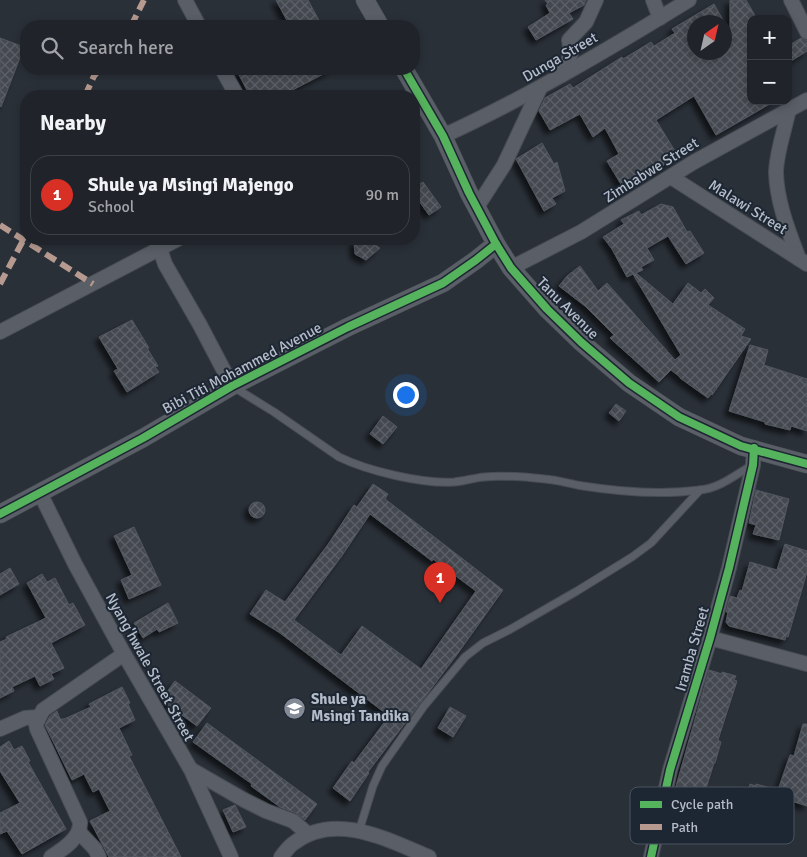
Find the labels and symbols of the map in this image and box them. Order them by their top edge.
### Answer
north arrow [687,15,732,60]
street label: Dunga Street [519,28,601,86]
street label: Zimbabwe Street [600,134,702,206]
street label: Malawi Street [705,176,791,238]
street label: Tanu Avenue [533,273,603,343]
street label: Bibi Titi Mohammed Avenue [159,318,325,418]
your location [393,382,419,408]
pin: 1 [424,562,456,603]
street label: Nyang'hwale Street Street [102,590,198,744]
street label: Iramba Street [671,605,713,693]
place label: Shule ya Msingi Tandika [311,690,410,725]
school or university icon: Shule ya Msingi Tandika [283,696,307,720]
legend [630,787,794,844]
text: Cycle path [671,796,733,813]
text: Path [671,819,698,836]

